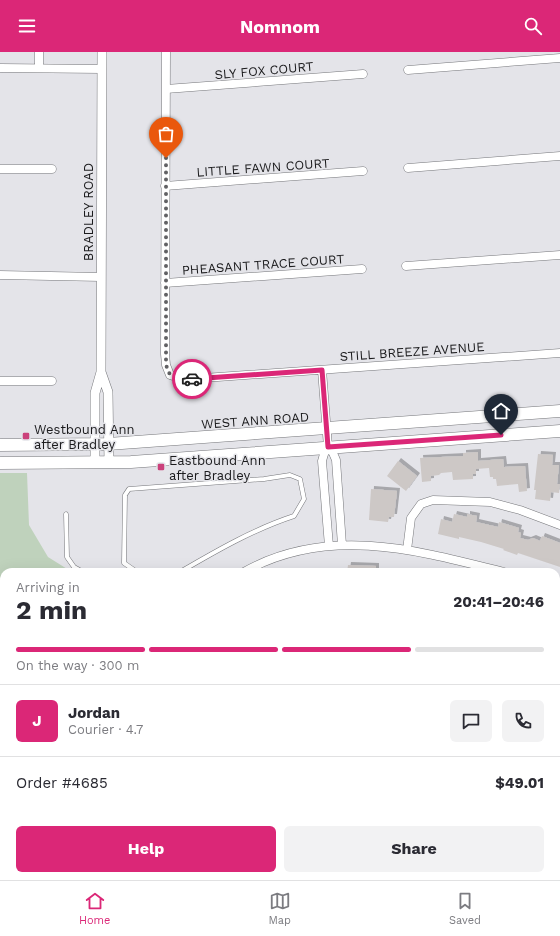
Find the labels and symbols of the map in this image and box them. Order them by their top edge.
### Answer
street label: SLY FOX COURT [214,59,314,82]
pin [149,117,183,158]
street label: LITTLE FAWN COURT [196,155,330,180]
street label: BRADLEY ROAD [81,163,96,261]
street label: PHEASANT TRACE COURT [181,251,345,278]
street label: STILL BREEZE AVENUE [339,339,485,364]
courier [172,359,212,399]
pin [484,394,518,435]
street label: WEST ANN ROAD [201,409,310,432]
place label: Westbound Ann after Bradley [34,422,135,452]
marker: Westbound Ann after Bradley [21,431,31,441]
place label: Eastbound Ann after Bradley [169,453,266,483]
marker: Eastbound Ann after Bradley [156,462,166,472]

